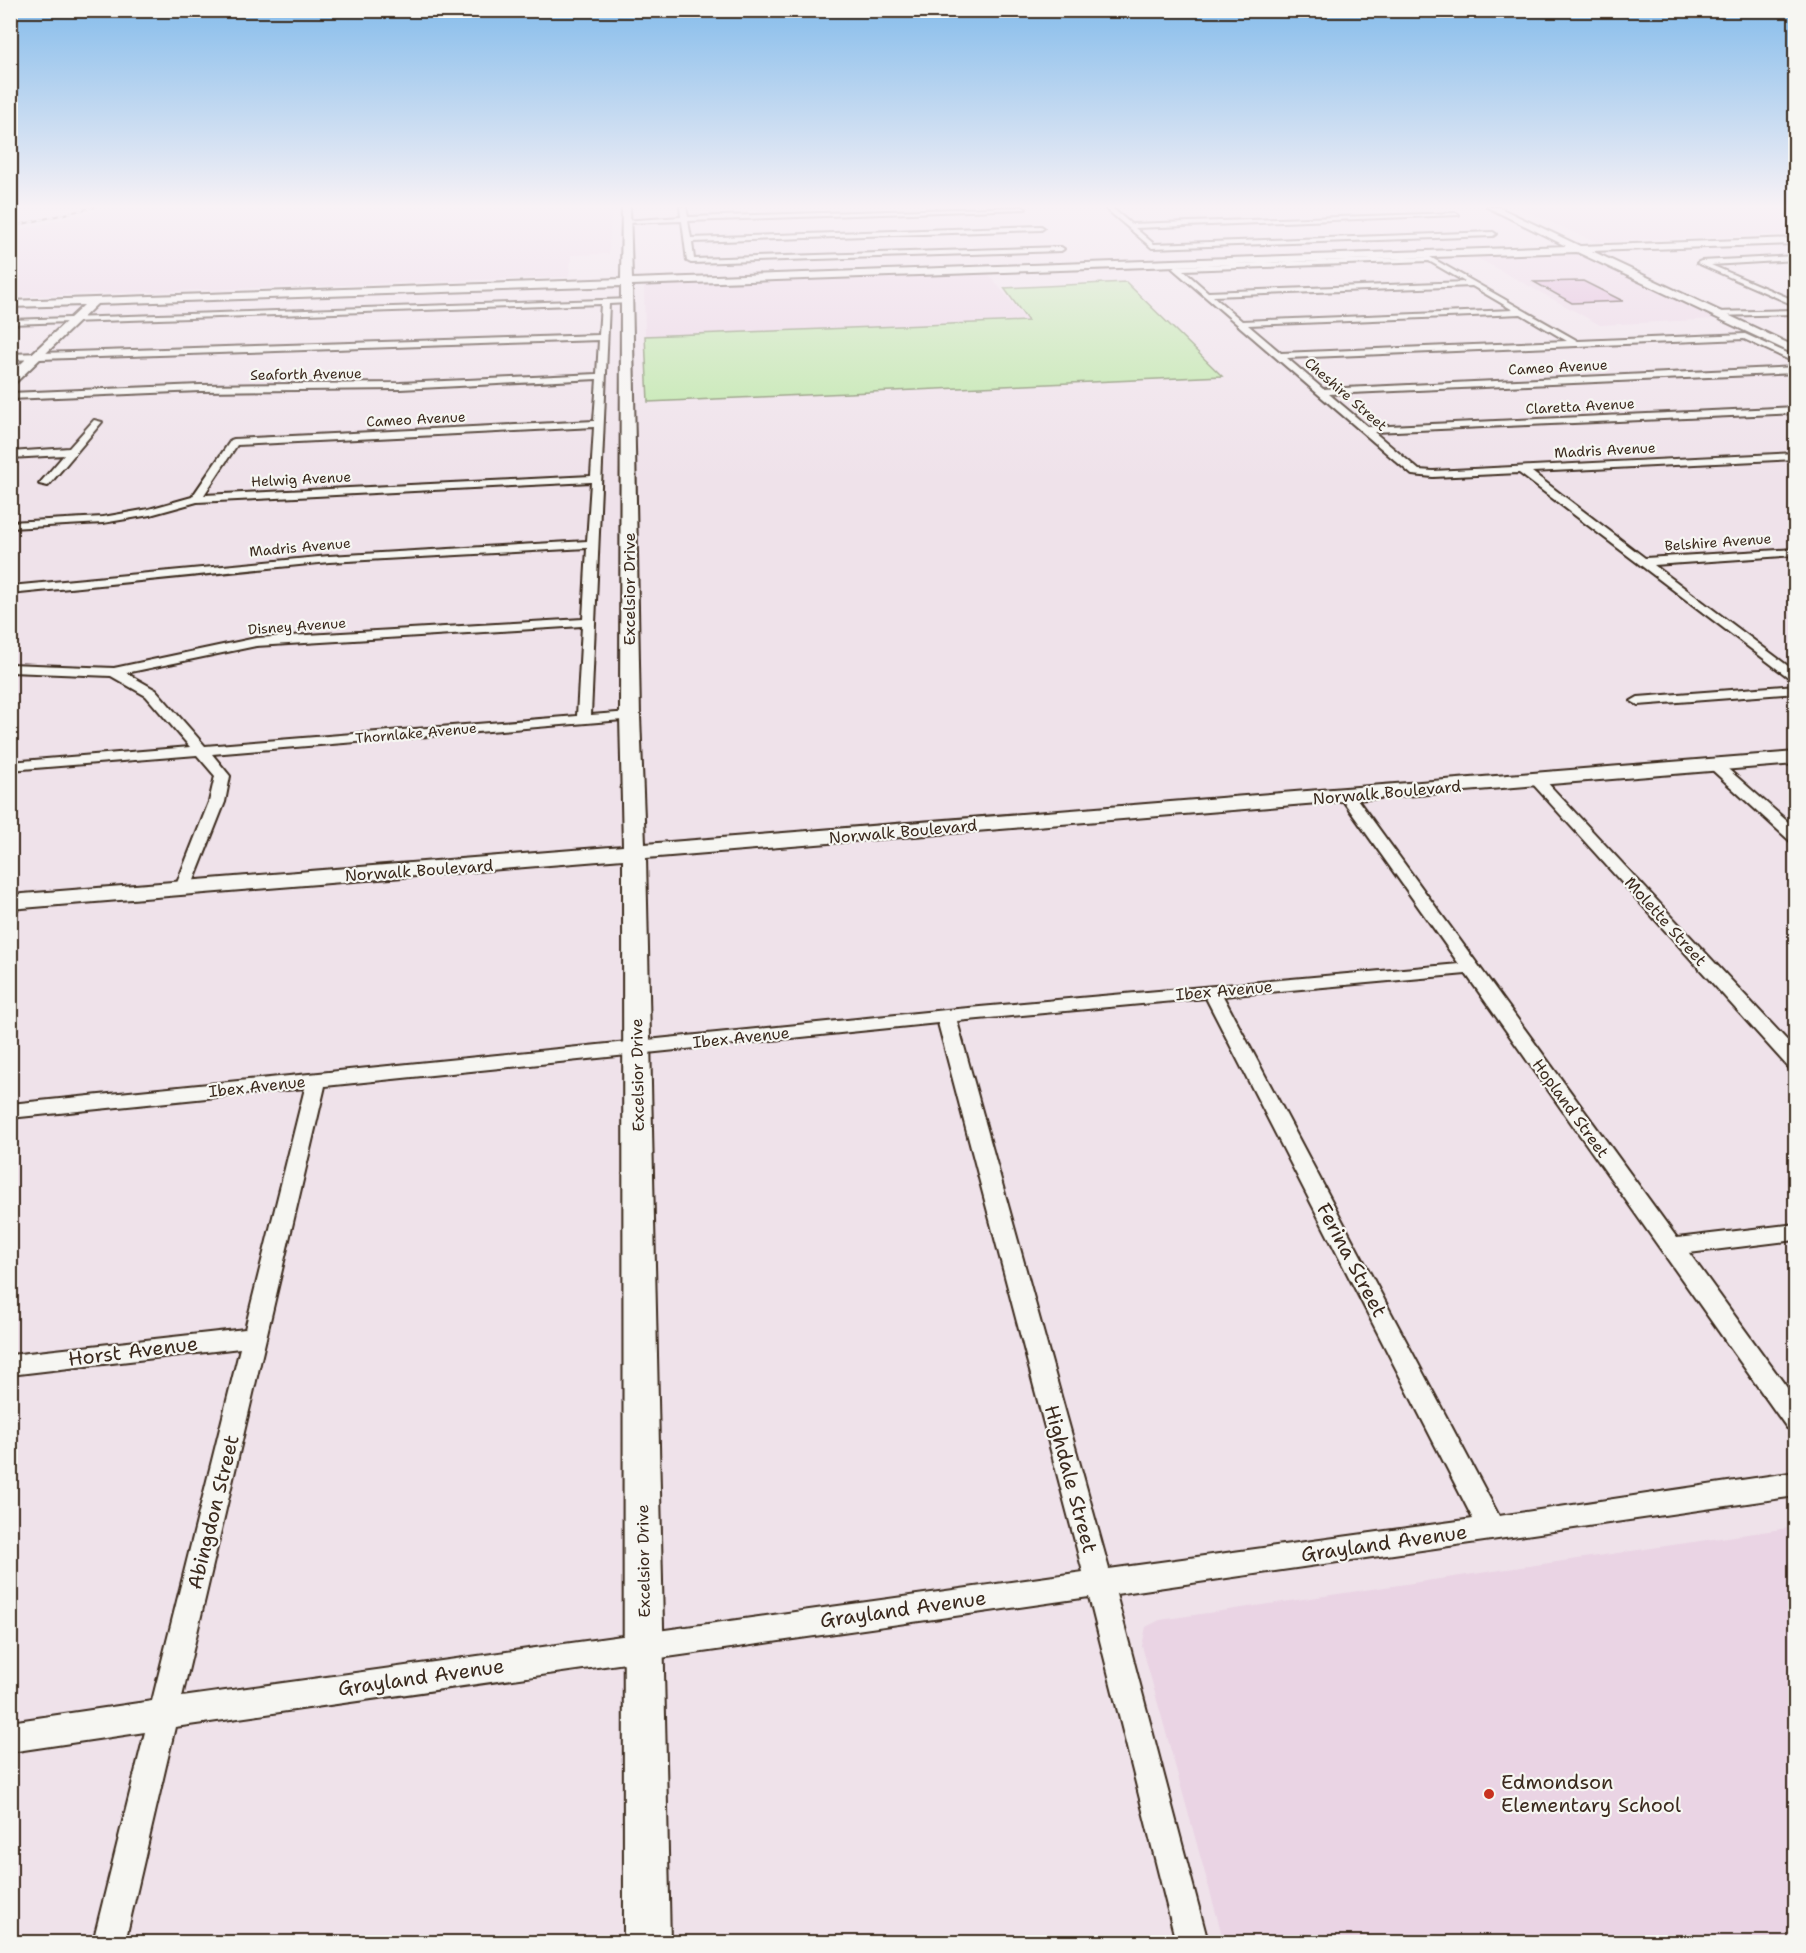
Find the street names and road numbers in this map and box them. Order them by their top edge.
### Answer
street label: Cheshire Street [1301,353,1391,435]
street label: Cameo Avenue [1508,355,1608,379]
street label: Seaforth Avenue [250,364,362,384]
street label: Claretta Avenue [1525,394,1635,418]
street label: Cameo Avenue [366,407,466,431]
street label: Madris Avenue [1554,438,1656,462]
street label: Helwig Avenue [250,467,352,491]
street label: Belshire Avenue [1664,529,1772,555]
street label: Excelsior Drive [619,532,640,646]
street label: Madris Avenue [249,534,351,560]
street label: Disney Avenue [247,614,347,638]
street label: Thornlake Avenue [354,719,478,747]
street label: Norwalk Boulevard [1312,776,1462,809]
street label: Norwalk Boulevard [828,815,978,848]
street label: Norwalk Boulevard [344,855,494,886]
street label: Molette Street [1620,872,1711,970]
street label: Ibex Avenue [1175,976,1274,1005]
street label: Excelsior Drive [626,1018,649,1132]
street label: Ibex Avenue [691,1022,791,1053]
street label: Hopland Street [1528,1055,1614,1162]
street label: Ibex Avenue [207,1071,307,1102]
street label: Ferina Street [1311,1198,1393,1322]
street label: Horst Avenue [67,1330,199,1372]
street label: Highdale Street [1039,1402,1103,1556]
street label: Abingdon Street [181,1432,245,1592]
street label: Excelsior Drive [632,1504,655,1618]
street label: Grayland Avenue [1299,1518,1469,1568]
street label: Grayland Avenue [818,1584,988,1634]
street label: Grayland Avenue [336,1652,506,1702]

